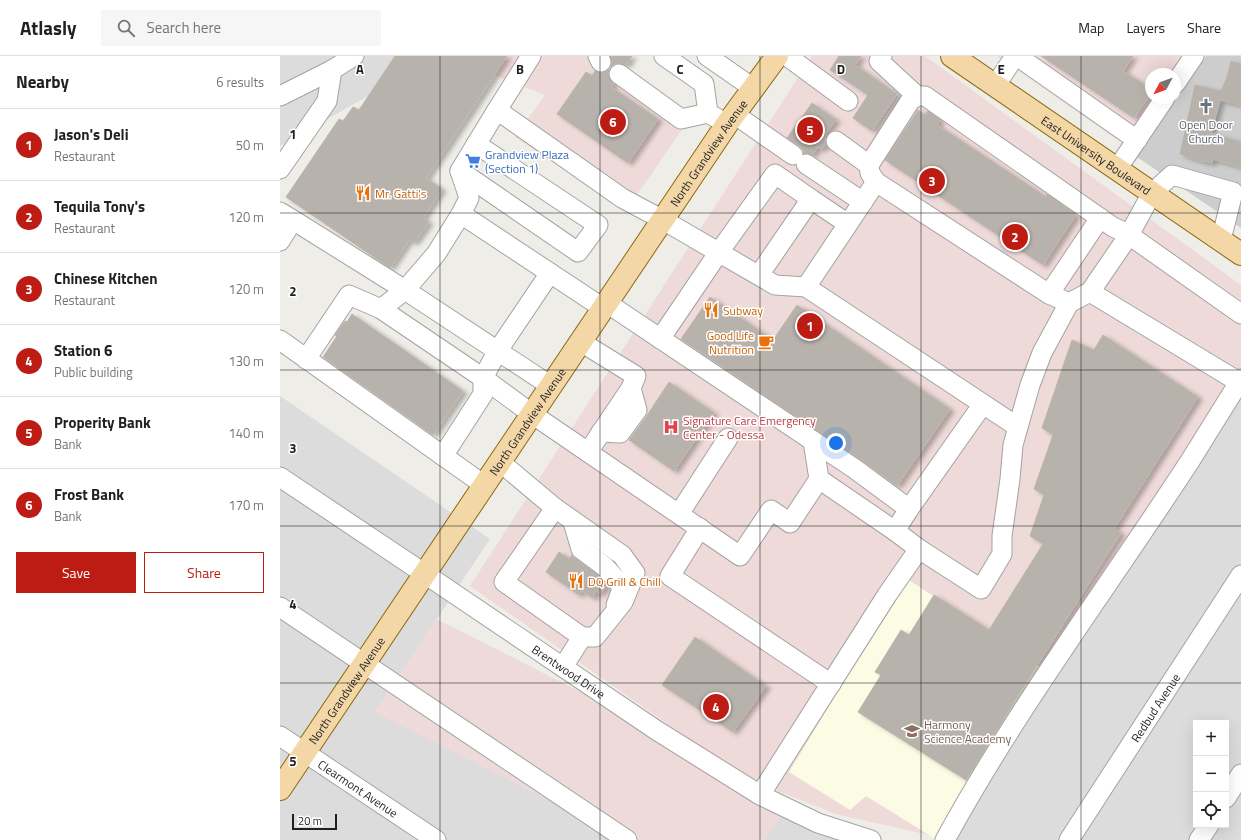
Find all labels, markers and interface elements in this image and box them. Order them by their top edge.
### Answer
search box [101,10,381,46]
text: Atlasly [20,13,77,42]
text: Search here [147,16,221,39]
icon: search [115,17,137,39]
text: Map [1078,17,1104,38]
text: Layers [1126,17,1165,38]
text: Share [1187,17,1221,38]
text: A [356,59,364,79]
text: B [516,59,524,79]
text: C [676,59,684,79]
text: D [837,59,845,79]
text: E [997,59,1005,79]
north arrow [1145,68,1181,104]
text: Nearby [16,69,69,95]
text: 6 results [216,72,264,92]
street label: North Grandview Avenue [665,95,752,210]
church icon: Open Door Church [1197,97,1215,115]
pin: 6 [600,107,626,137]
street label: East University Boulevard [1038,110,1155,199]
pin: 5 [797,115,823,145]
place label: Open Door Church [1179,115,1233,148]
text: Jason's Deli [54,123,129,146]
text: 1 [289,124,297,144]
text: 1 [25,135,33,155]
text: 50 m [236,135,264,155]
place label: Grandview Plaza (Section 1) [485,145,569,178]
text: Restaurant [54,146,115,166]
supermarket icon: Grandview Plaza (Section 1) [464,152,482,170]
pin: 3 [919,166,945,196]
restaurant icon: Mr. Gatti's [354,184,372,202]
place label: Mr. Gatti's [375,184,427,203]
text: Tequila Tony's [54,195,145,218]
text: 2 [25,207,33,227]
text: 120 m [228,207,264,227]
text: Restaurant [54,218,115,238]
pin: 2 [1002,222,1028,252]
text: Chinese Kitchen [54,267,157,290]
text: 3 [25,279,33,299]
text: 120 m [228,279,264,299]
text: 2 [289,281,297,301]
text: Restaurant [54,290,115,310]
restaurant icon: Subway [702,301,720,319]
place label: Subway [723,301,763,320]
pin: 1 [797,311,823,341]
place label: Good Life Nutrition [707,326,754,359]
cafe icon: Good Life Nutrition [757,333,775,351]
text: Station 6 [54,339,113,362]
text: 4 [25,351,33,371]
text: 130 m [228,351,264,371]
text: Public building [54,362,133,382]
street label: North Grandview Avenue [484,364,570,479]
text: Properity Bank [54,411,151,434]
place label: Signature Care Emergency Center - Odessa [683,411,816,444]
hospital icon: Signature Care Emergency Center - Odessa [662,418,680,436]
text: 5 [25,423,33,443]
text: 140 m [228,423,264,443]
your location [826,433,846,453]
text: Bank [54,434,82,454]
text: 3 [289,438,297,458]
text: Frost Bank [54,483,124,506]
text: 6 [25,495,33,515]
text: 170 m [228,495,264,515]
text: Bank [54,506,82,526]
button: Save [16,552,136,593]
button: Share [144,552,264,593]
restaurant icon: DQ Grill & Chill [567,572,585,590]
place label: DQ Grill & Chill [588,572,661,591]
text: 4 [289,594,297,614]
street label: North Grandview Avenue [303,633,389,748]
street label: Brentwood Drive [528,639,609,703]
street label: Redbud Avenue [1126,669,1184,746]
pin: 4 [703,692,729,722]
place label: Harmony Science Academy [924,715,1011,748]
map controls [1193,720,1229,828]
button: + [1193,720,1229,756]
school or university icon: Harmony Science Academy [903,722,921,740]
text: 5 [289,751,297,771]
street label: Clearmont Avenue [314,755,402,822]
button: − [1193,756,1229,792]
button: locate [1193,792,1229,828]
scale bar [292,812,337,831]
text: 20 m [298,813,322,829]

